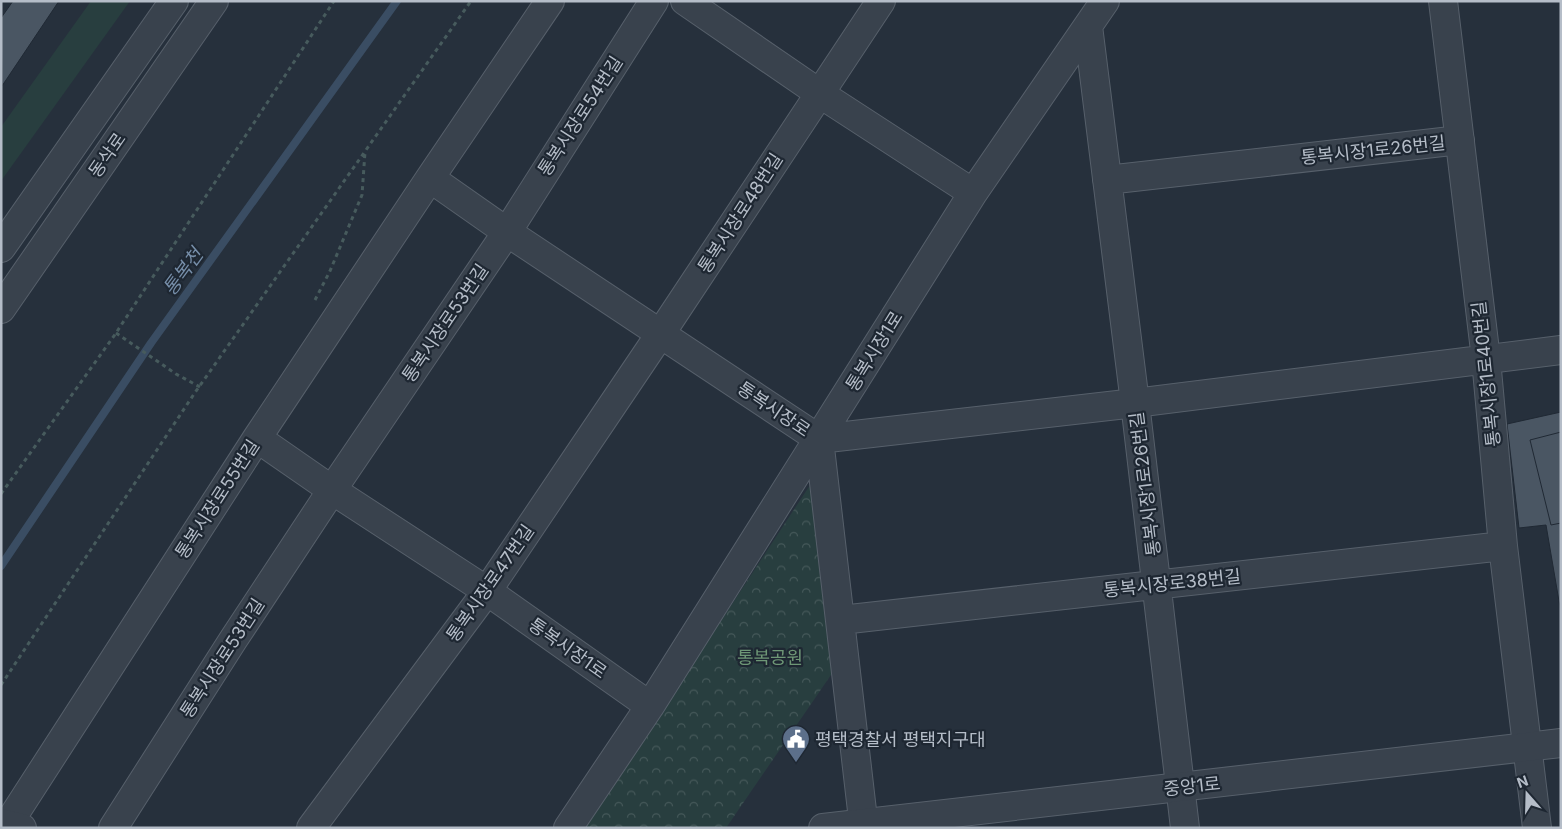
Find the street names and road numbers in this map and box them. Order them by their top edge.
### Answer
street label: 통복시장로54번길 [533,52,627,180]
street label: 동삭로 [84,129,130,181]
street label: 통복시장1로26번길 [1300,132,1446,168]
street label: 통복시장로48번길 [693,149,787,277]
street label: 통복시장로53번길 [398,260,492,386]
street label: 통복시장1로40번길 [1468,300,1504,448]
street label: 통복시장1로 [841,307,907,395]
street label: 통복시장로 [734,377,814,441]
street label: 통복시장1로26번길 [1126,411,1164,557]
street label: 통복시장로55번길 [171,435,263,563]
street label: 통복시장로47번길 [442,521,538,645]
street label: 통복시장로38번길 [1102,565,1242,601]
street label: 통복시장로53번길 [176,594,268,722]
street label: 통복시장1로 [525,614,611,682]
street label: 중앙1로 [1163,773,1221,799]

